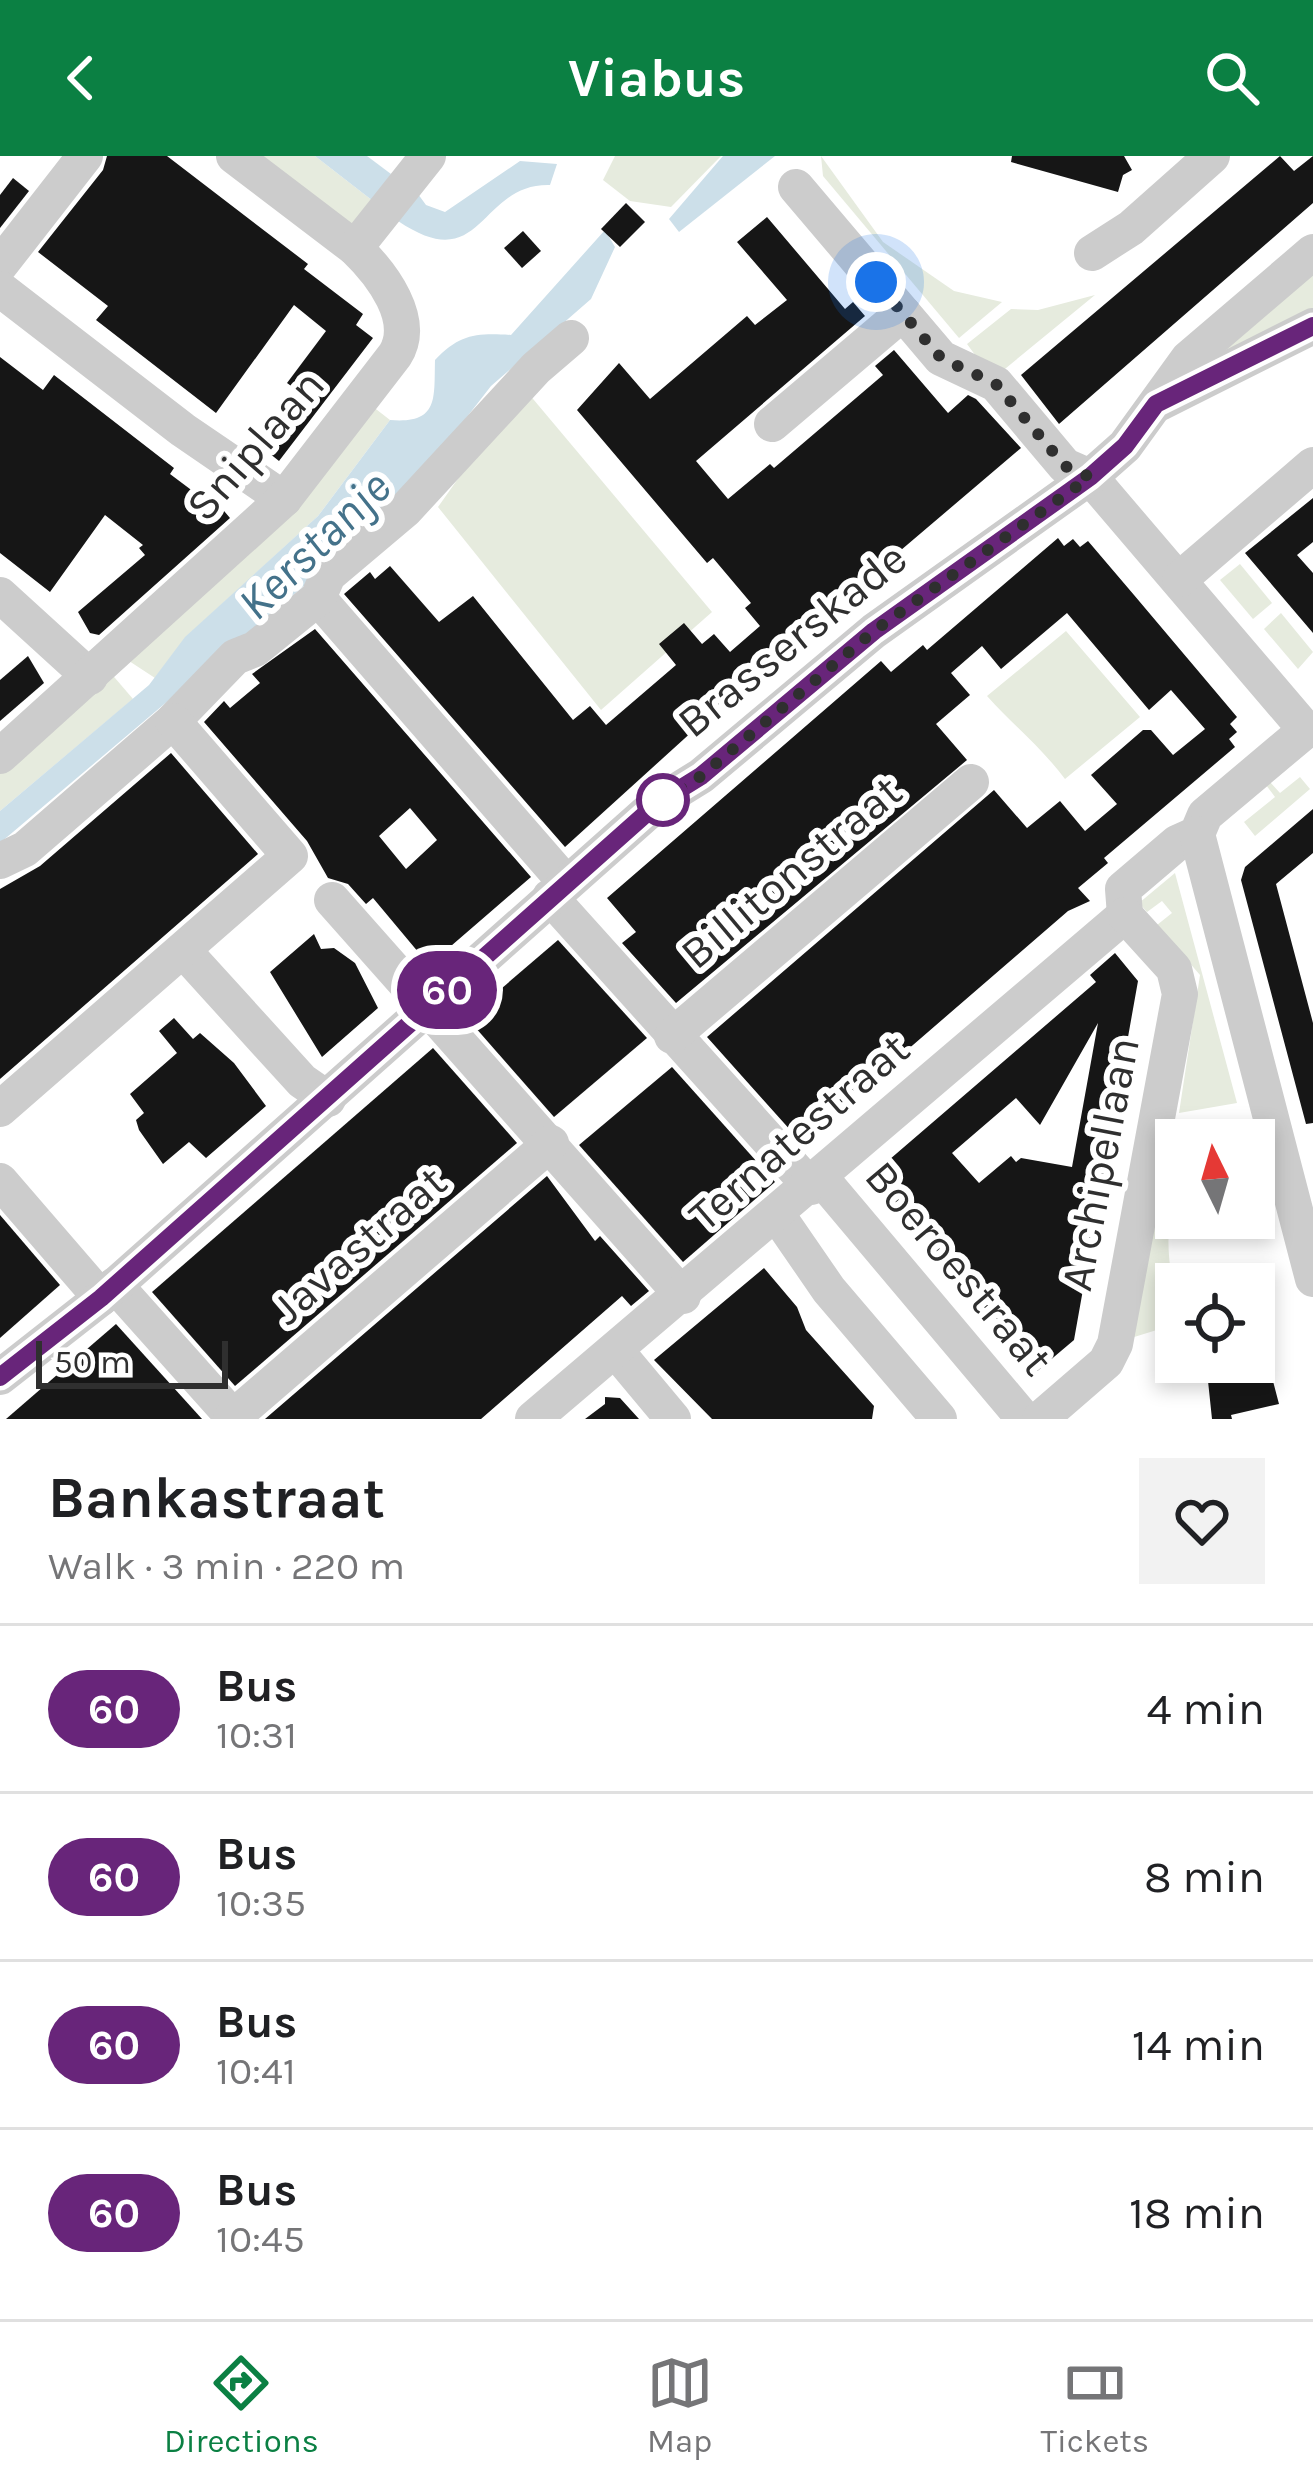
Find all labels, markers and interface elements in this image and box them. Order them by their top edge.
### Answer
icon: back [48,45,114,111]
icon: search [1199,45,1265,111]
text: Viabus [568,46,745,110]
your location [846,252,906,312]
street label: Sniplaan [175,359,335,531]
water label: Kerstanje [226,459,402,632]
street label: Brasserskade [667,532,917,748]
street label: Billitonstraat [670,765,912,979]
unlabelled marker [638,775,688,825]
line badge: 60 [393,951,501,1029]
text: 60 [421,965,473,1015]
street label: Ternatestraat [679,1023,919,1241]
street label: Archipellaan [1050,1033,1150,1295]
north arrow [1155,1119,1275,1239]
map controls [1155,1119,1275,1383]
street label: Boeroestraat [855,1151,1063,1385]
street label: Javastraat [261,1155,457,1335]
button: locate [1155,1263,1275,1383]
scale bar [36,1335,228,1388]
text: 50 m [54,1343,131,1381]
button: heart [1139,1458,1265,1584]
text: Bankastraat [48,1465,385,1531]
text: Walk · 3 min · 220 m [48,1543,405,1589]
text: Bus [216,1660,297,1712]
text: 4 min [1147,1683,1265,1735]
text: 60 [88,1684,140,1734]
text: 10:31 [216,1712,297,1758]
text: Bus [216,1828,297,1880]
text: 8 min [1144,1851,1265,1903]
text: 60 [88,1852,140,1902]
text: 10:35 [216,1880,306,1926]
text: Bus [216,1996,297,2048]
text: 14 min [1132,2019,1265,2071]
text: 60 [88,2020,140,2070]
text: 10:41 [216,2048,296,2094]
text: Bus [216,2164,297,2216]
text: 18 min [1129,2187,1265,2239]
text: 60 [88,2188,140,2238]
text: 10:45 [216,2216,305,2262]
tab: Directions [164,2350,319,2460]
tab: Map [647,2350,713,2460]
tab: Tickets [1040,2350,1149,2460]

